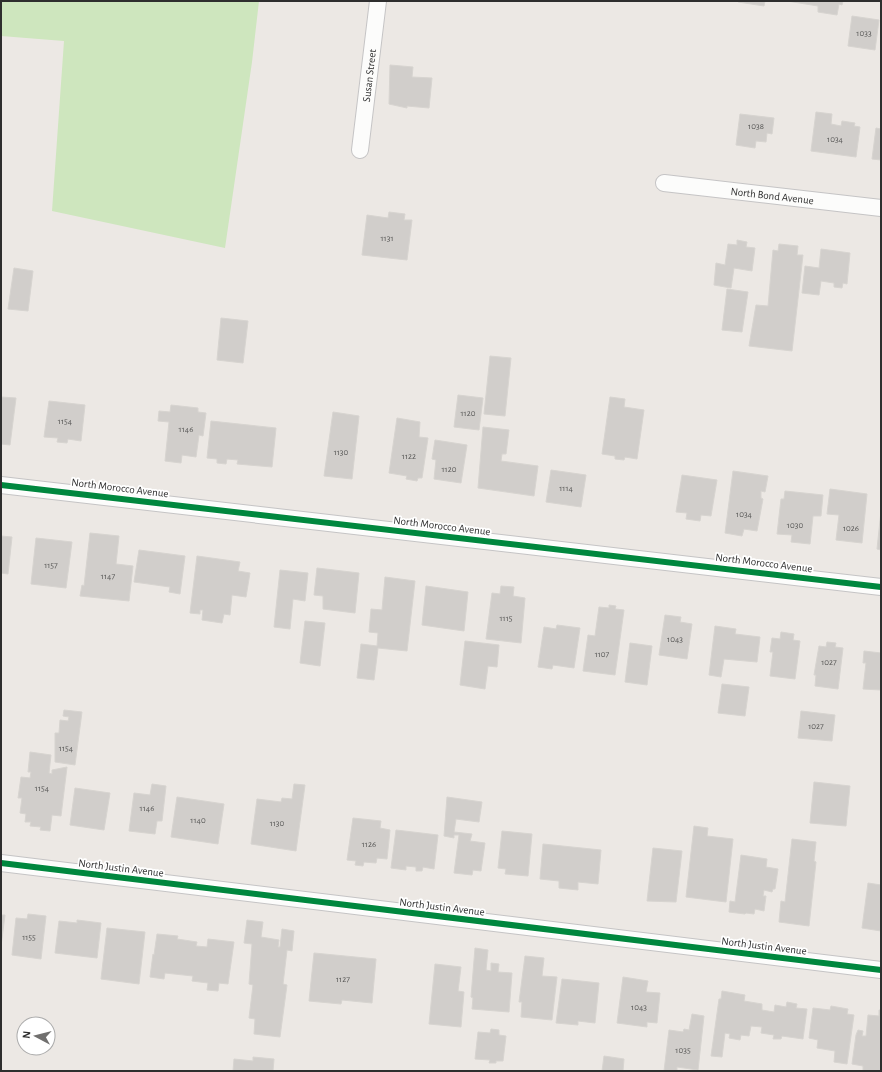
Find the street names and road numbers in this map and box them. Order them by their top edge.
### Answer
street label: Susan Street [360,48,378,103]
street label: North Bond Avenue [730,185,814,206]
street label: North Morocco Avenue [71,477,169,499]
street label: North Morocco Avenue [393,515,491,537]
street label: North Morocco Avenue [715,552,813,574]
street label: North Justin Avenue [78,857,164,879]
street label: North Justin Avenue [399,896,485,918]
street label: North Justin Avenue [721,935,807,957]

